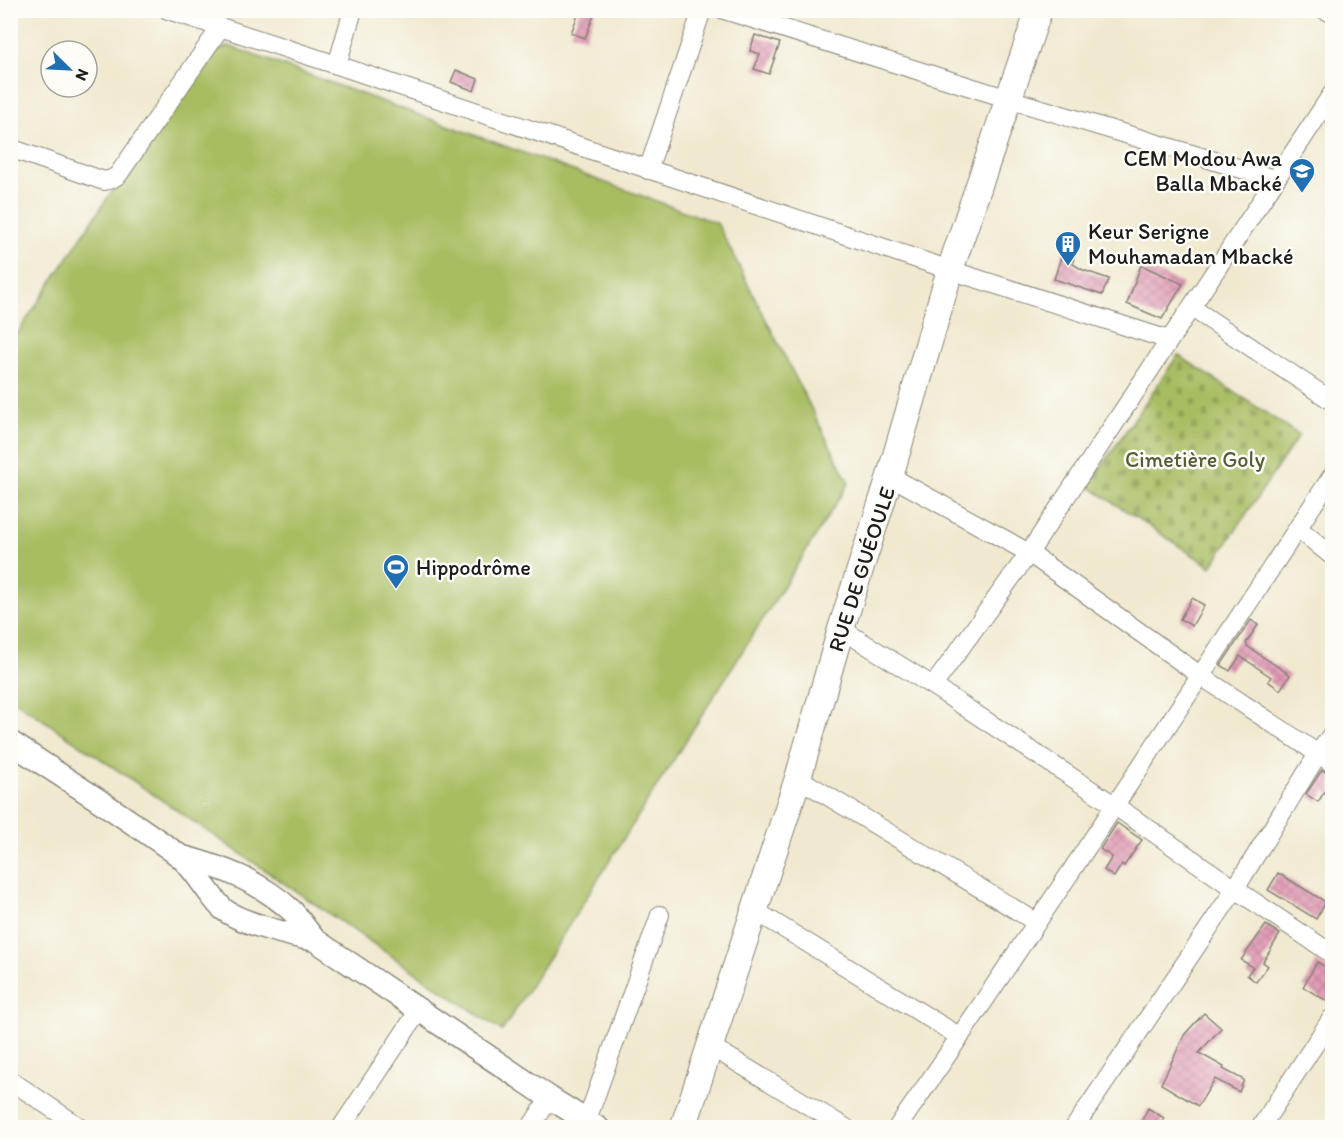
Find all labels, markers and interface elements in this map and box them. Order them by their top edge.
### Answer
north arrow [39,39,99,99]
text: N [71,66,93,84]
place label: CEM Modou Awa Balla Mbacké [1124,145,1283,197]
school or university icon: CEM Modou Awa Balla Mbacké [1287,156,1317,194]
place label: Keur Serigne Mouhamadan Mbacké [1088,218,1294,270]
building icon: Keur Serigne Mouhamadan Mbacké [1053,229,1083,267]
park label: Cimetière Goly [1125,446,1266,473]
street label: RUE DE GUÉOULE [822,483,901,655]
sports icon: Hippodrôme [381,552,411,590]
place label: Hippodrôme [416,554,531,581]

